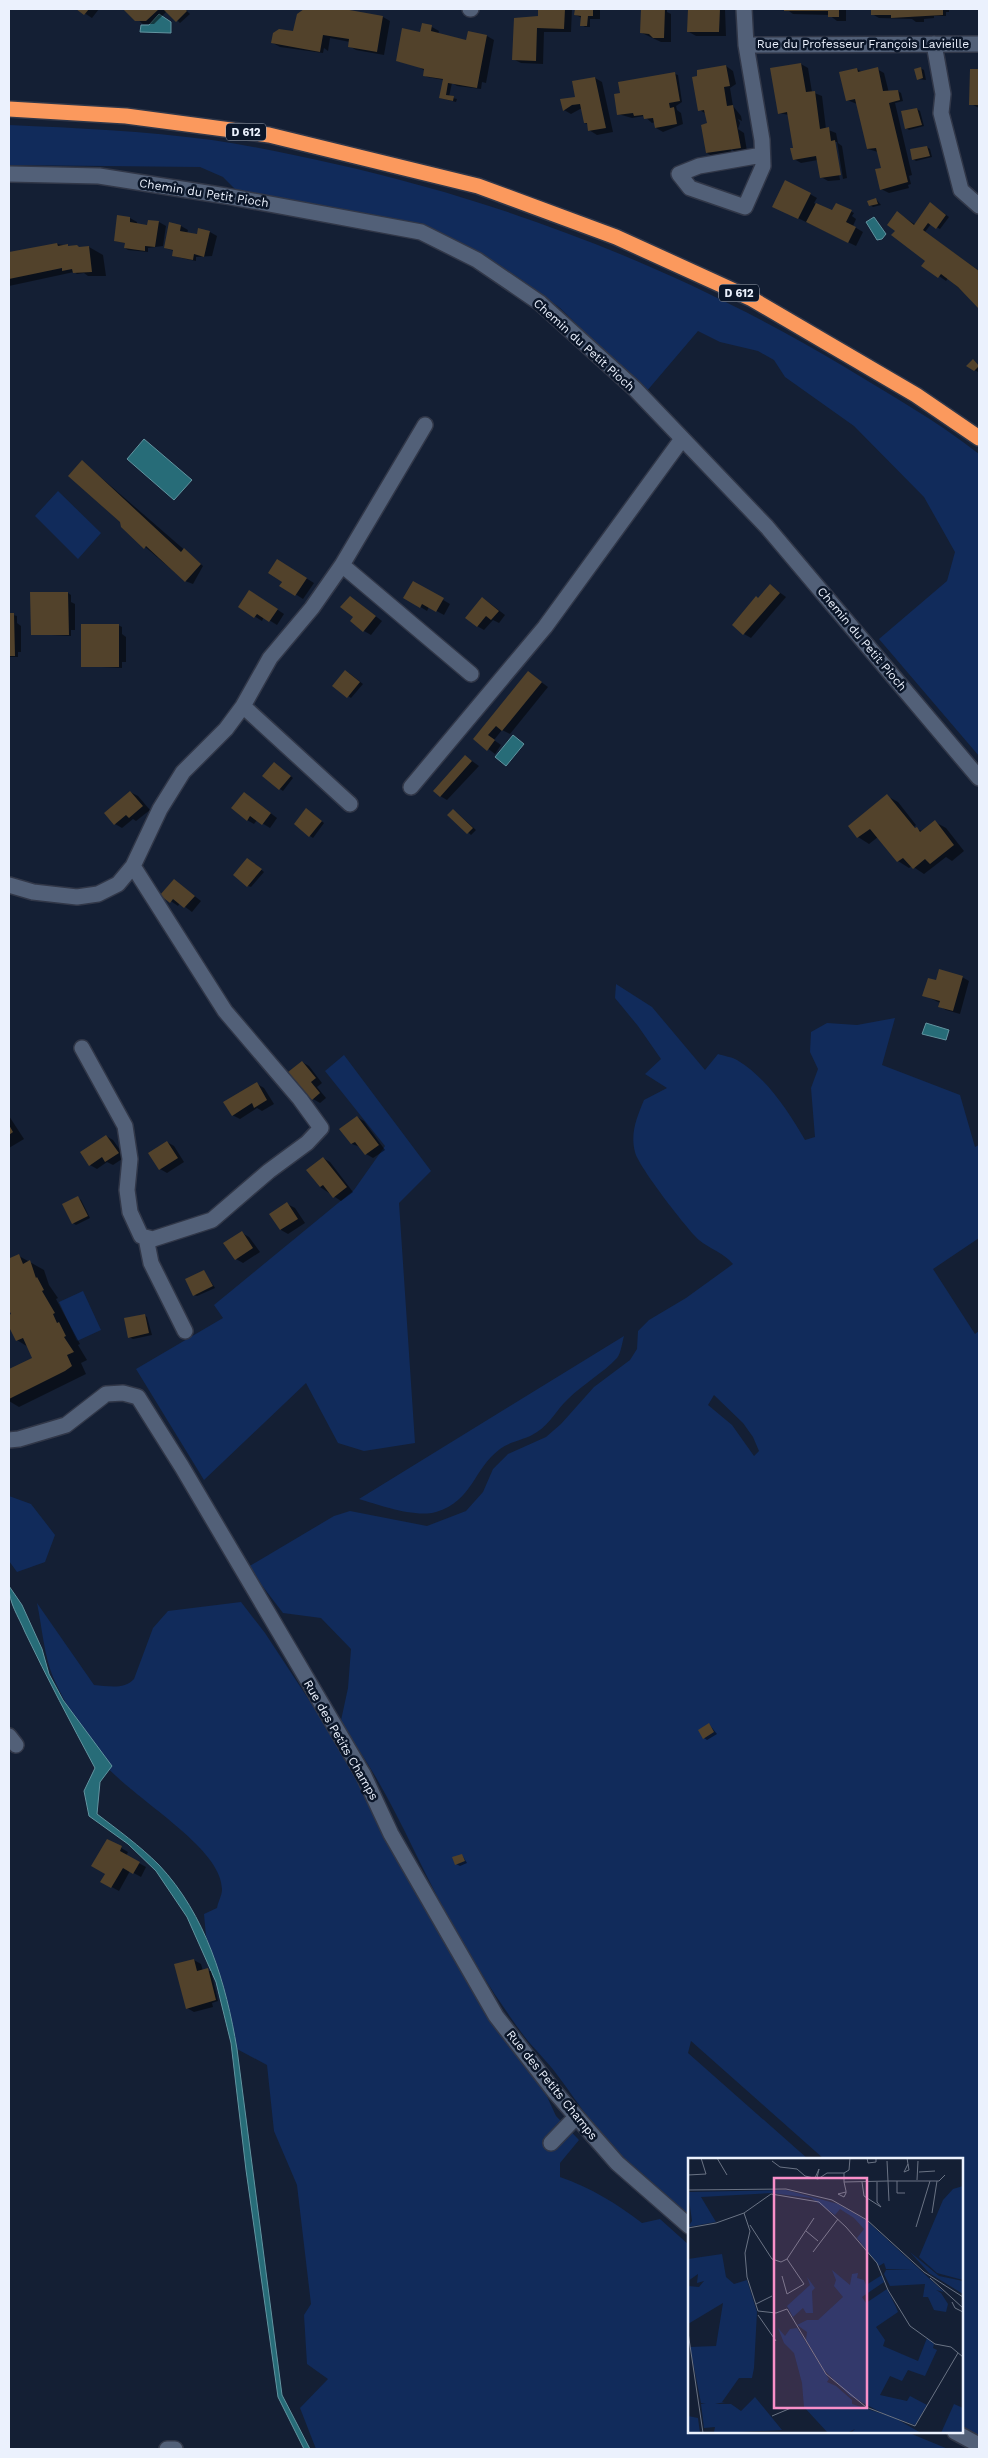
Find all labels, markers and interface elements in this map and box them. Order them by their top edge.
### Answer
street label: Rue du Professeur François Lavieille [757,37,969,51]
road number: D 612 [226,124,266,140]
street label: Chemin du Petit Pioch [138,176,270,210]
road number: D 612 [719,284,759,302]
street label: Chemin du Petit Pioch [531,296,637,394]
street label: Chemin du Petit Pioch [815,584,909,694]
street label: Rue des Petits Champs [301,1677,381,1803]
street label: Rue des Petits Champs [504,2028,600,2142]
inset map [688,2158,963,2433]

